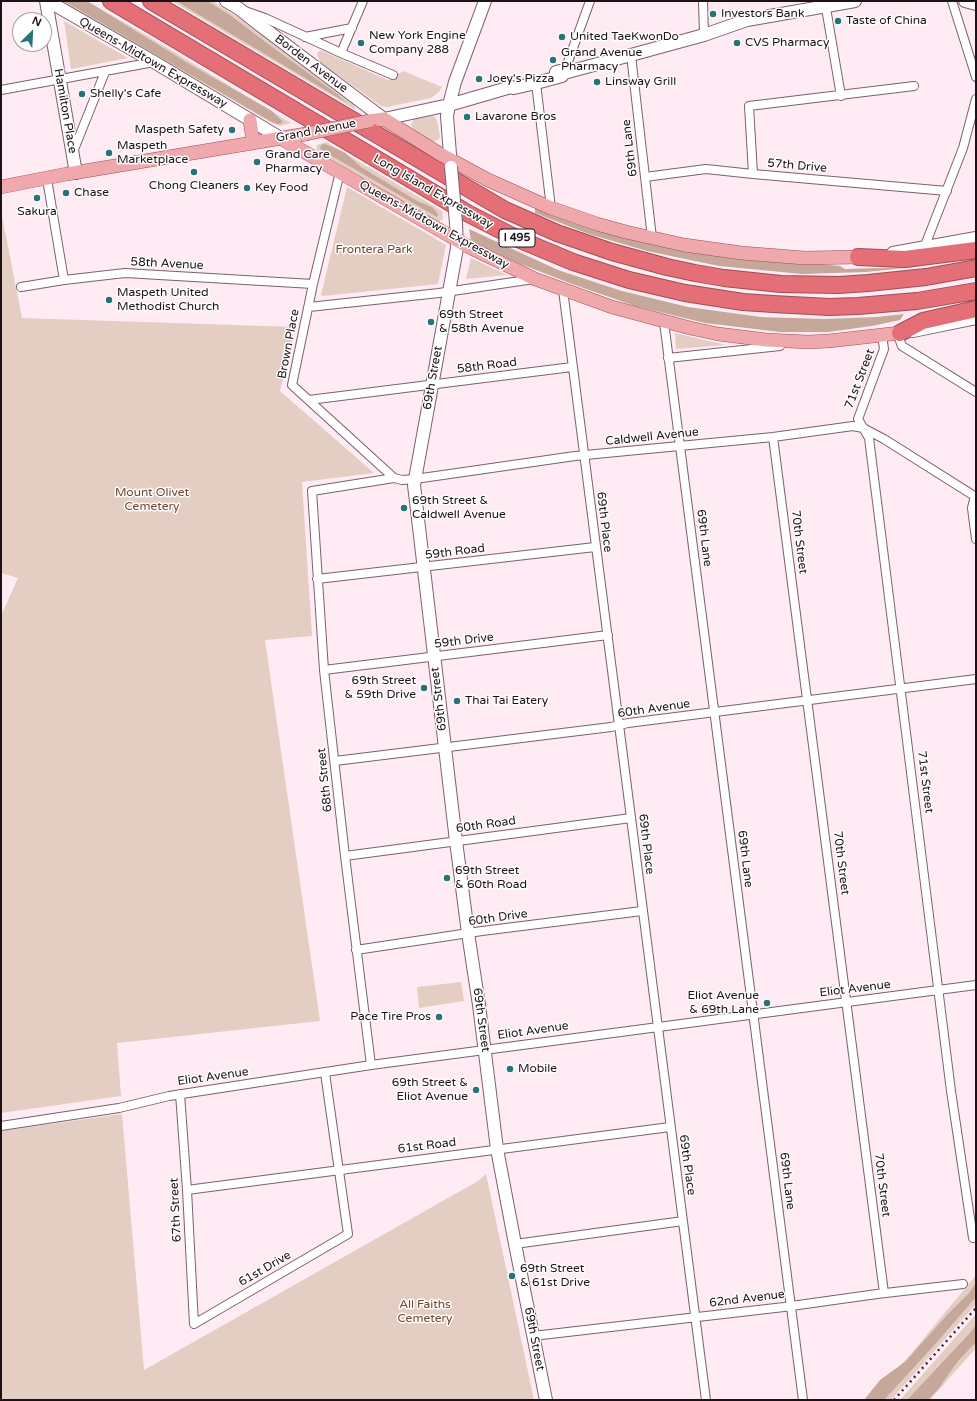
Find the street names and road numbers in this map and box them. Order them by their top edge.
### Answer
street label: Queens-Midtown Expressway [76,14,230,112]
street label: Borden Avenue [272,32,350,96]
street label: Hamilton Place [50,67,80,155]
street label: Grand Avenue [275,116,357,146]
street label: 69th Lane [619,118,641,178]
street label: Long Island Expressway [371,152,495,232]
street label: 57th Drive [767,156,827,176]
street label: Queens-Midtown Expressway [357,178,511,272]
road number: I 495 [499,229,535,247]
street label: 58th Avenue [130,255,204,273]
street label: Brown Place [275,308,303,380]
street label: 69th Street [420,345,446,411]
street label: 71st Street [842,347,878,411]
street label: 58th Road [456,355,518,377]
street label: Caldwell Avenue [605,425,699,449]
street label: 69th Place [593,491,615,553]
street label: 69th Lane [693,508,715,568]
street label: 70th Street [788,509,810,575]
street label: 59th Road [424,541,486,563]
street label: 59th Drive [434,630,494,652]
street label: 69th Street [428,666,450,732]
street label: 60th Avenue [617,697,691,721]
street label: 68th Street [314,747,336,813]
street label: 71st Street [914,750,936,814]
street label: 69th Place [635,813,657,875]
street label: 60th Road [455,814,517,836]
street label: 69th Lane [734,829,756,889]
street label: 70th Street [830,830,852,896]
street label: 60th Drive [467,907,529,929]
street label: Eliot Avenue [819,977,891,1001]
street label: 69th Street [469,987,493,1053]
street label: Eliot Avenue [497,1019,569,1043]
street label: Eliot Avenue [177,1065,249,1089]
street label: 69th Place [676,1134,698,1196]
street label: 61st Road [397,1135,457,1157]
street label: 69th Lane [776,1151,798,1211]
street label: 70th Street [871,1152,893,1218]
street label: 67th Street [167,1177,185,1243]
street label: 61st Drive [236,1248,294,1290]
street label: 62nd Avenue [708,1287,786,1311]
street label: 69th Street [521,1306,547,1372]

